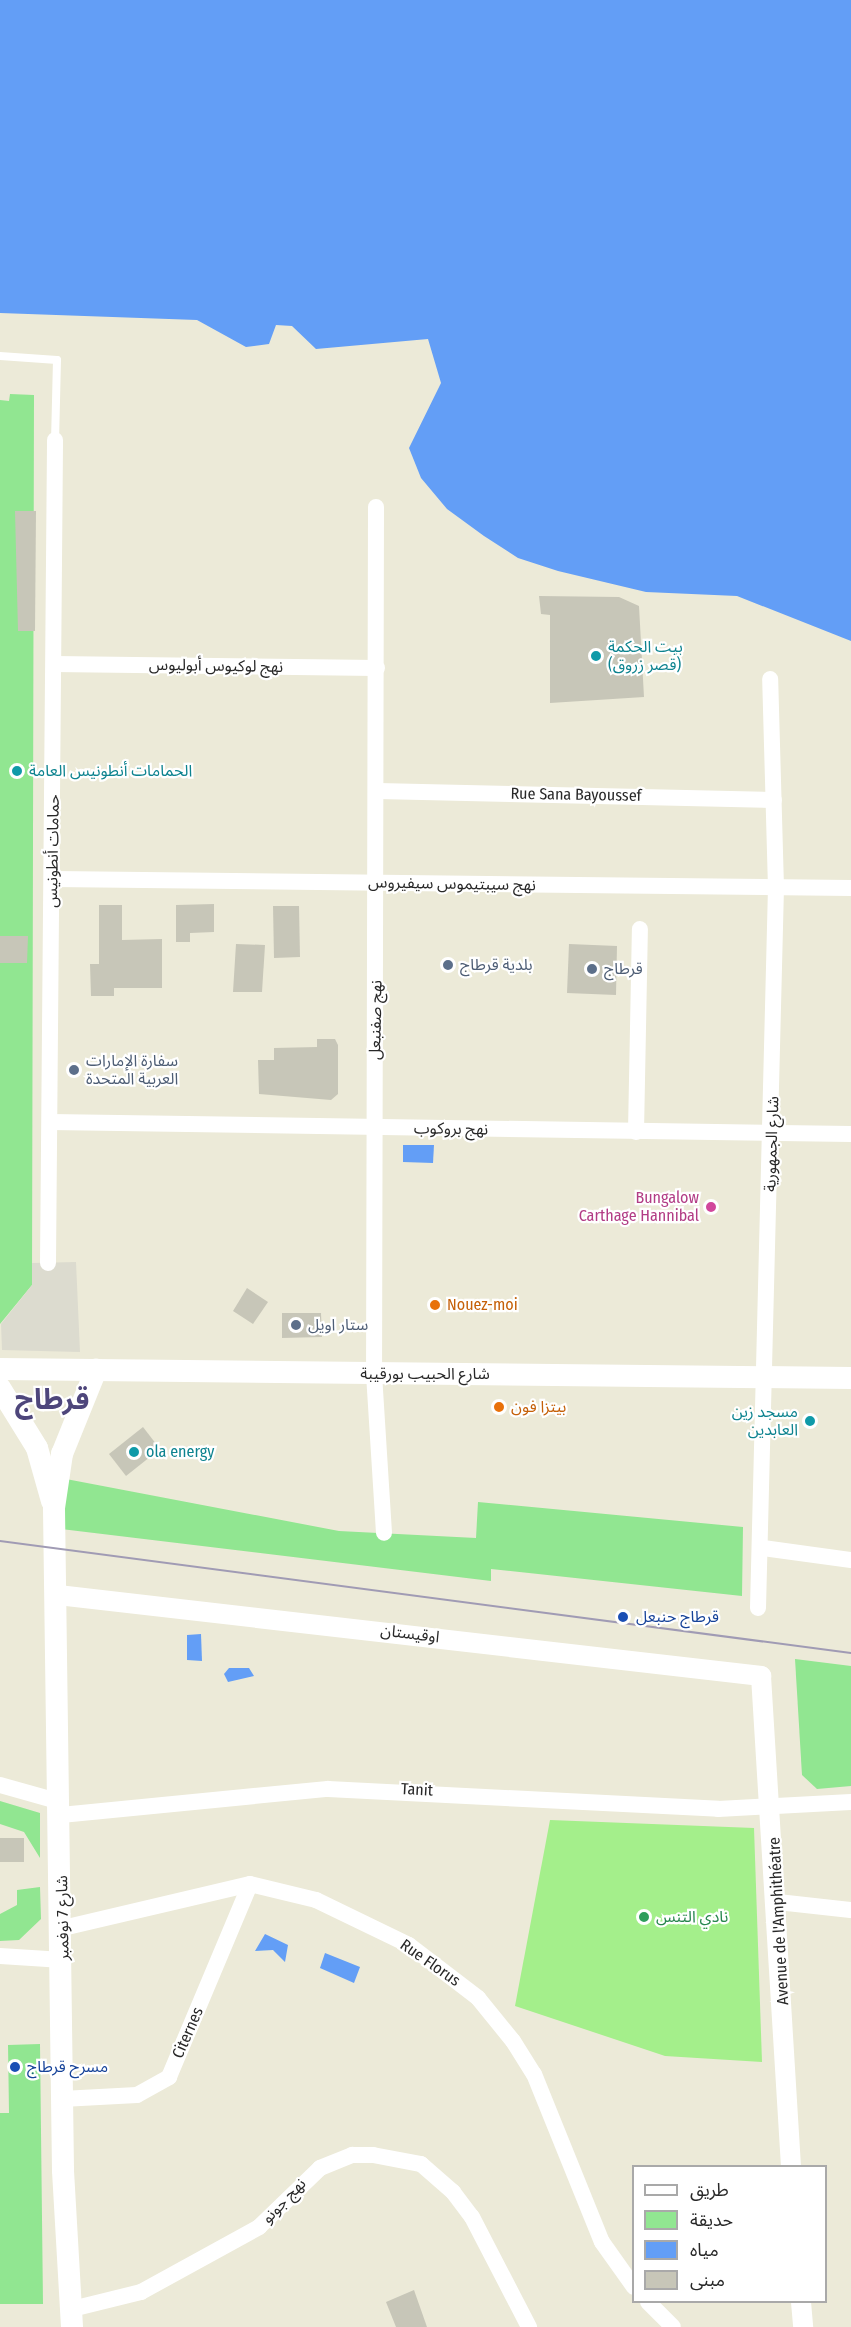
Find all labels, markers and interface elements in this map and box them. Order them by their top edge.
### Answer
place label: بيت الحكمة (قصر زروق) [608,637,683,675]
marker: بيت الحكمة (قصر زروق) [589,649,603,663]
street label: نهج لوكيوس أبوليوس [149,655,283,677]
place label: الحمامات أنطونيس العامة [29,761,192,781]
marker: الحمامات أنطونيس العامة [10,764,24,778]
street label: Rue Sana Bayoussef [510,784,642,806]
street label: حمامات أنطونيس [42,794,64,908]
street label: نهج سيبتيموس سيفيروس [368,873,536,895]
place label: بلدية قرطاج [460,955,533,975]
marker: بلدية قرطاج [441,958,455,972]
place label: قرطاج [604,959,643,979]
marker: قرطاج [585,962,599,976]
street label: نهج صفنبعل [366,980,386,1060]
place label: سفارة الإمارات العربية المتحدة [86,1051,178,1089]
marker: سفارة الإمارات العربية المتحدة [67,1063,81,1077]
street label: شارع الجمهورية [761,1096,783,1192]
street label: نهج بروكوب [414,1119,488,1139]
place label: Bungalow Carthage Hannibal [579,1188,699,1226]
marker: Bungalow Carthage Hannibal [704,1200,718,1214]
place label: Nouez-moi [447,1295,518,1315]
marker: Nouez-moi [428,1298,442,1312]
place label: ستار اويل [308,1315,368,1335]
marker: ستار اويل [289,1318,303,1332]
street label: شارع الحبيب بورقيبة [360,1364,490,1384]
district label: قرطاج [15,1383,89,1417]
place label: بيتزا فون [511,1397,566,1417]
marker: بيتزا فون [492,1400,506,1414]
place label: مسجد زين العابدين [732,1402,798,1440]
marker: مسجد زين العابدين [803,1414,817,1428]
place label: ola energy [146,1442,214,1462]
marker: ola energy [127,1445,141,1459]
place label: قرطاج حنبعل [636,1607,719,1627]
marker: قرطاج حنبعل [614,1608,632,1626]
street label: اوقيستان [379,1621,441,1647]
street label: Tanit [400,1780,434,1800]
street label: Avenue de l'Amphithéatre [765,1837,793,2005]
street label: شارع 7 نوفمبر [53,1875,73,1961]
place label: نادي التنس [656,1907,728,1927]
marker: نادي التنس [637,1910,651,1924]
street label: Rue Florus [396,1935,464,1991]
street label: Citernes [168,2005,208,2061]
place label: مسرح قرطاج [27,2057,108,2077]
marker: مسرح قرطاج [8,2060,22,2074]
legend [632,2165,827,2303]
street label: نهج جونو [258,2174,310,2228]
text: طريق [690,2179,729,2201]
text: حديقة [690,2209,733,2231]
text: مياه [690,2239,719,2261]
text: مبنى [690,2269,725,2291]

